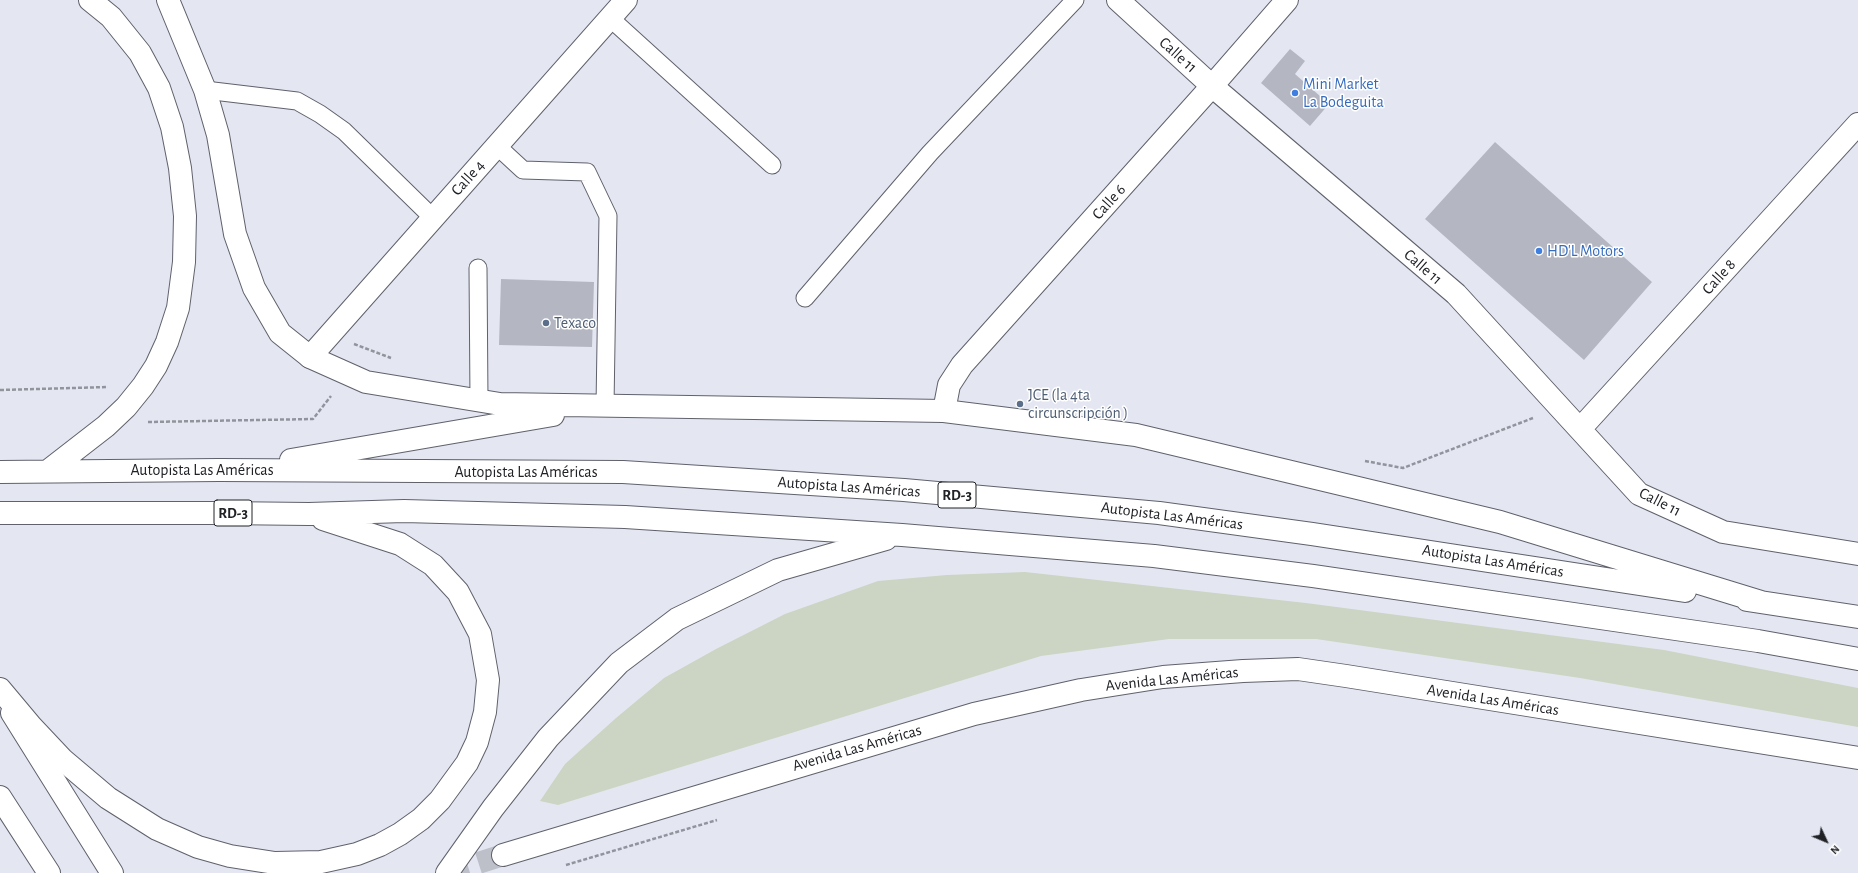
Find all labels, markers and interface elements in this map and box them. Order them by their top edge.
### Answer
street label: Calle 11 [1155,33,1201,77]
place label: Mini Market La Bodeguita [1303,74,1384,112]
marker: Mini Market La Bodeguita [1290,88,1300,98]
street label: Calle 4 [447,156,489,200]
street label: Calle 6 [1088,180,1130,224]
place label: HD'L Motors [1547,241,1624,261]
street label: Calle 11 [1400,245,1446,289]
marker: HD'L Motors [1534,246,1544,256]
street label: Calle 8 [1698,255,1740,299]
place label: Texaco [554,313,596,333]
marker: Texaco [541,318,551,328]
place label: JCE (la 4ta circunscripción ) [1028,385,1128,423]
marker: JCE (la 4ta circunscripción ) [1015,399,1025,409]
street label: Autopista Las Américas [130,460,274,480]
street label: Autopista Las Américas [454,462,598,482]
street label: Autopista Las Américas [777,472,921,502]
road number: RD-3 [938,482,976,508]
street label: Calle 11 [1636,483,1684,521]
street label: Autopista Las Américas [1100,498,1244,534]
road number: RD-3 [214,500,252,526]
street label: Autopista Las Américas [1421,540,1565,582]
street label: Avenida Las Américas [1105,662,1239,696]
street label: Avenida Las Américas [1426,680,1560,720]
street label: Avenida Las Américas [790,720,924,776]
north arrow [1806,821,1846,861]
text: N [1828,843,1842,856]

